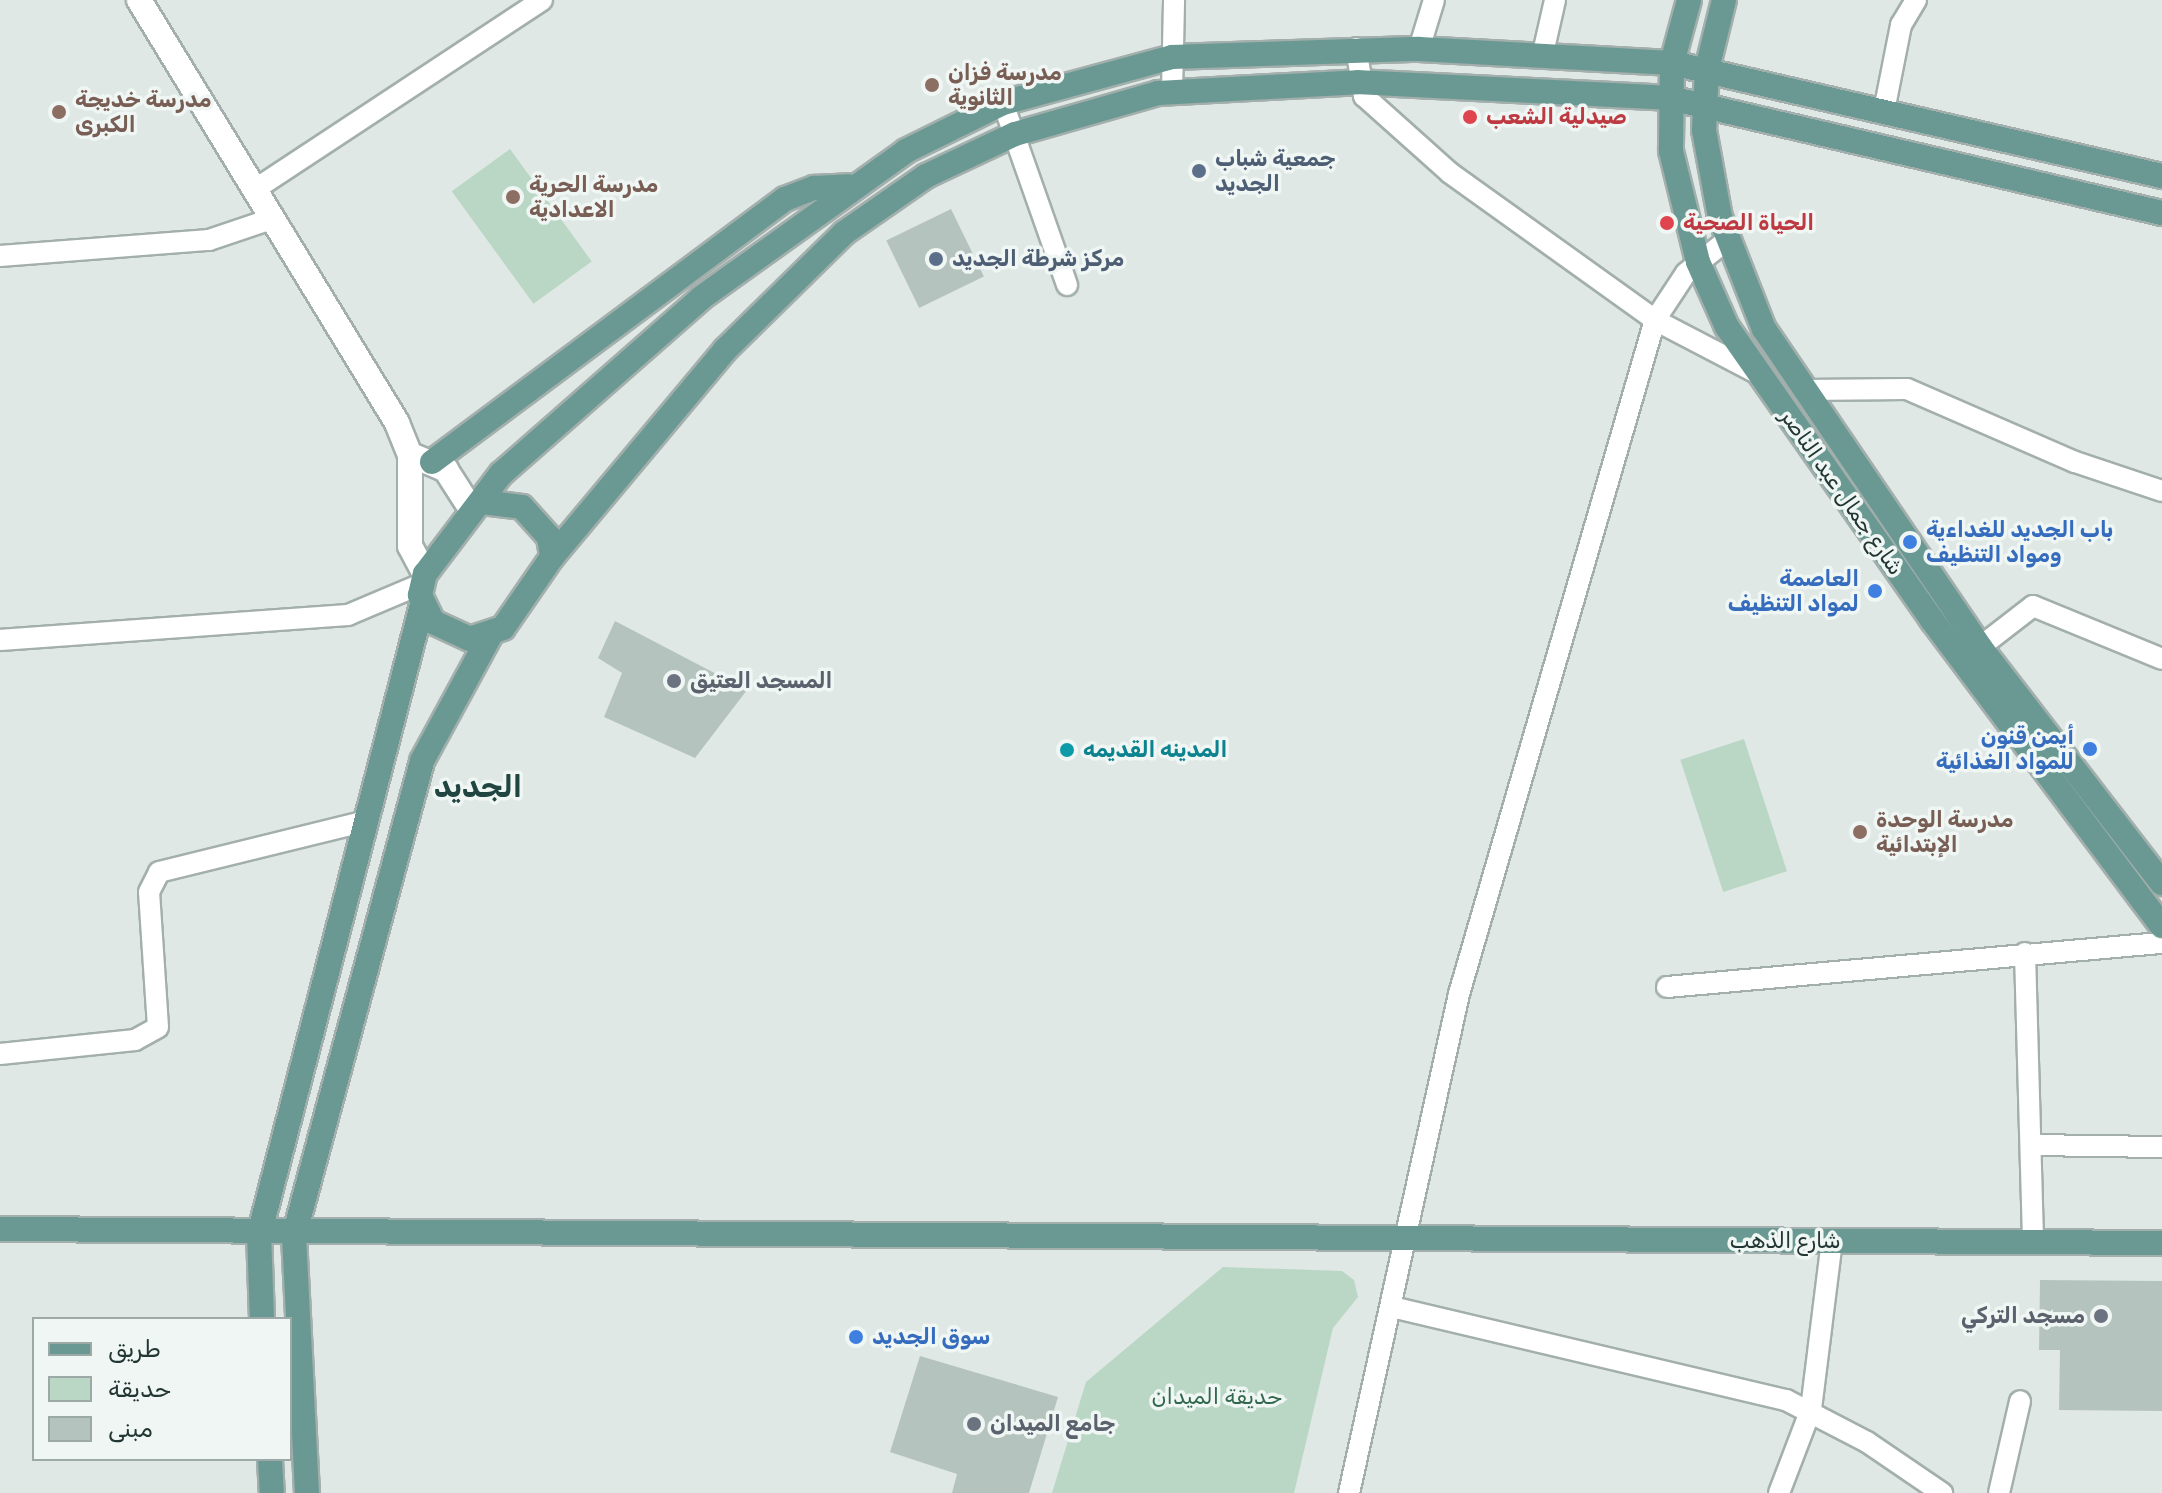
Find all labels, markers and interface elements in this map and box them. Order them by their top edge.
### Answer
place label: مدرسة فزان الثانوية [948,59,1062,110]
marker: مدرسة فزان الثانوية [923,76,941,94]
place label: مدرسة خديجة الكبرى [75,86,212,138]
marker: مدرسة خديجة الكبرى [50,103,68,121]
place label: صيدلية الشعب [1486,104,1627,130]
marker: صيدلية الشعب [1461,108,1479,126]
place label: جمعية شباب الجديد [1215,145,1336,196]
marker: جمعية شباب الجديد [1190,162,1208,180]
place label: مدرسة الحرية الاعدادية [529,171,658,222]
marker: مدرسة الحرية الاعدادية [504,188,522,206]
place label: الحياة الصحية [1683,210,1814,236]
marker: الحياة الصحية [1658,214,1676,232]
place label: مركز شرطة الجديد [952,246,1124,272]
marker: مركز شرطة الجديد [927,250,945,268]
street label: شارع جمال عبد الناصر [1775,404,1909,580]
place label: باب الجديد للغداءية ومواد التنظيف [1926,516,2113,568]
marker: باب الجديد للغداءية ومواد التنظيف [1901,533,1919,551]
place label: العاصمة لمواد التنظيف [1728,565,1859,616]
marker: العاصمة لمواد التنظيف [1866,582,1884,600]
place label: المسجد العتيق [690,668,832,694]
marker: المسجد العتيق [665,672,683,690]
place label: أيمن قنون للمواد الغذائية [1936,723,2074,774]
place label: المدينه القديمه [1083,737,1227,763]
marker: أيمن قنون للمواد الغذائية [2081,740,2099,758]
marker: المدينه القديمه [1058,741,1076,759]
district label: الجديد [434,769,522,805]
place label: مدرسة الوحدة الإبتدائية [1876,806,2014,858]
marker: مدرسة الوحدة الإبتدائية [1851,823,1869,841]
street label: شارع الذهب [1729,1228,1841,1254]
place label: مسجد التركي [1961,1303,2085,1329]
marker: مسجد التركي [2092,1307,2110,1325]
legend [32,1317,292,1461]
place label: سوق الجديد [872,1324,990,1350]
marker: سوق الجديد [847,1328,865,1346]
text: طريق [108,1335,161,1363]
text: حديقة [108,1375,171,1403]
park label: حديقة الميدان [1152,1384,1282,1410]
place label: جامع الميدان [990,1411,1115,1437]
text: مبنى [108,1415,153,1443]
marker: جامع الميدان [965,1415,983,1433]

